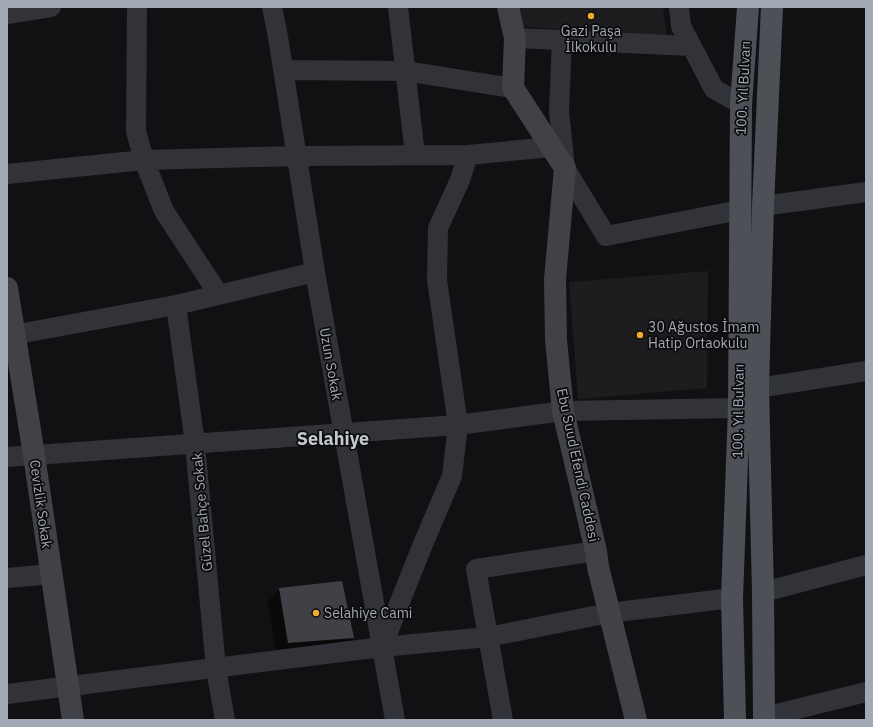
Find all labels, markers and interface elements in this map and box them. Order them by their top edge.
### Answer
marker: Gazi Paşa İlkokulu [586,11,596,21]
place label: Gazi Paşa İlkokulu [561,22,622,56]
street label: 100. Yıl Bulvarı [732,40,754,136]
place label: 30 Ağustos İmam Hatip Ortaokulu [648,318,759,352]
street label: Uzun Sokak [316,326,346,402]
marker: 30 Ağustos İmam Hatip Ortaokulu [635,330,645,340]
street label: 100. Yıl Bulvarı [728,364,748,458]
street label: Ebu Suud Efendi Caddesi [553,387,603,543]
district label: Selahiye [297,427,369,450]
street label: Güzel Bahçe Sokak [188,451,216,572]
street label: Cevizlik Sokak [26,459,56,550]
place label: Selahiye Cami [324,604,412,622]
marker: Selahiye Cami [311,608,321,618]

